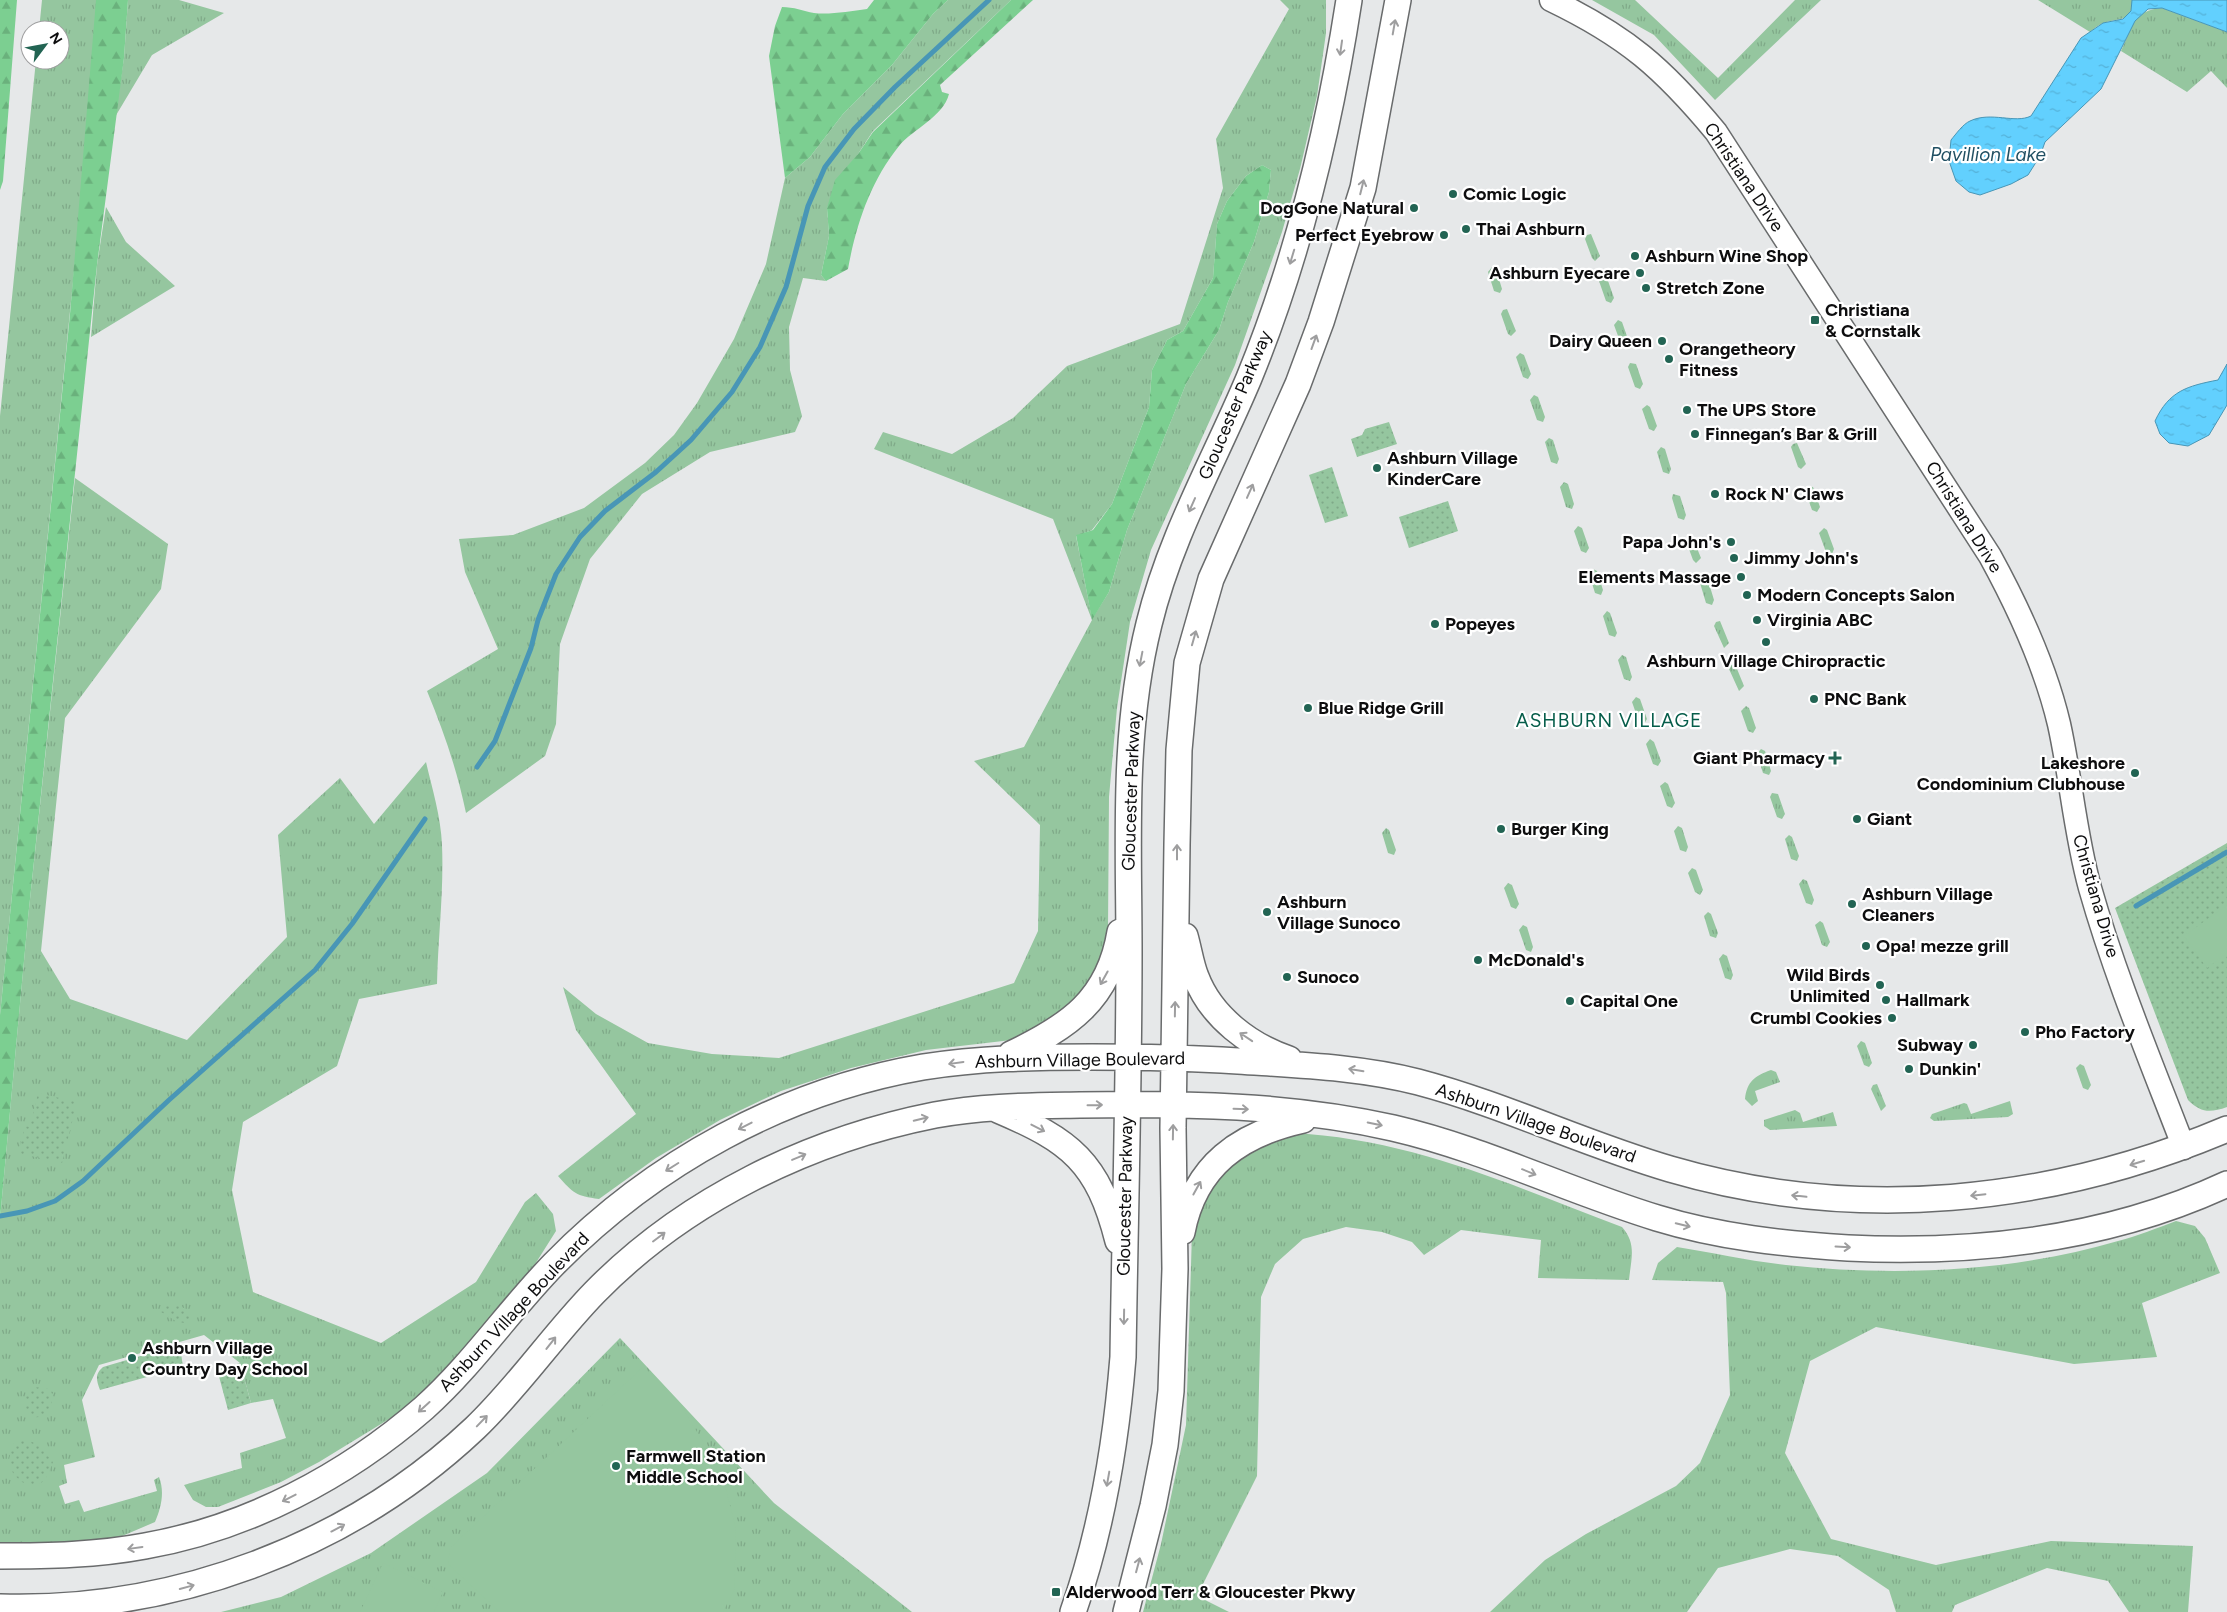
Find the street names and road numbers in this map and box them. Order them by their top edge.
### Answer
street label: Christiana Drive [1699,118,1789,236]
street label: Gloucester Parkway [1194,327,1277,483]
street label: Christiana Drive [1921,457,2007,577]
street label: Gloucester Parkway [1117,710,1145,871]
street label: Christiana Drive [2068,832,2124,960]
street label: Ashburn Village Boulevard [975,1047,1185,1073]
street label: Ashburn Village Boulevard [1433,1078,1639,1168]
street label: Gloucester Parkway [1113,1115,1137,1276]
street label: Ashburn Village Boulevard [434,1228,594,1396]

